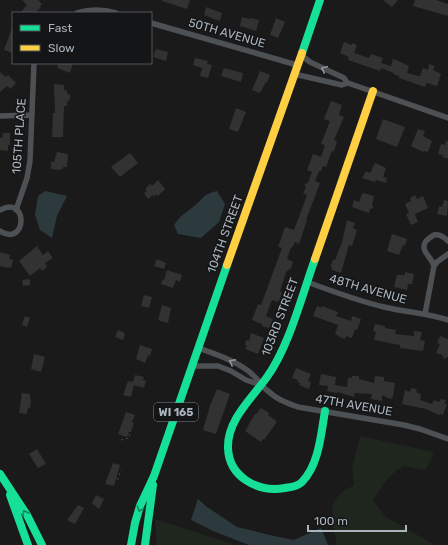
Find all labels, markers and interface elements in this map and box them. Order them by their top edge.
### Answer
legend [12,12,152,64]
street label: 50TH AVENUE [187,15,267,51]
text: Fast [48,21,72,35]
text: Slow [48,41,75,55]
one-way arrow [321,66,329,74]
street label: 105TH PLACE [9,98,29,174]
street label: 104TH STREET [204,193,246,275]
street label: 48TH AVENUE [328,271,408,307]
street label: 103RD STREET [259,276,301,358]
one-way arrow [229,360,236,367]
street label: 47TH AVENUE [314,391,394,419]
road number: WI 165 [154,403,198,421]
one-way arrow [136,506,144,513]
scale bar [308,507,406,533]
one-way arrow [23,510,30,517]
text: 100 m [314,514,348,528]

